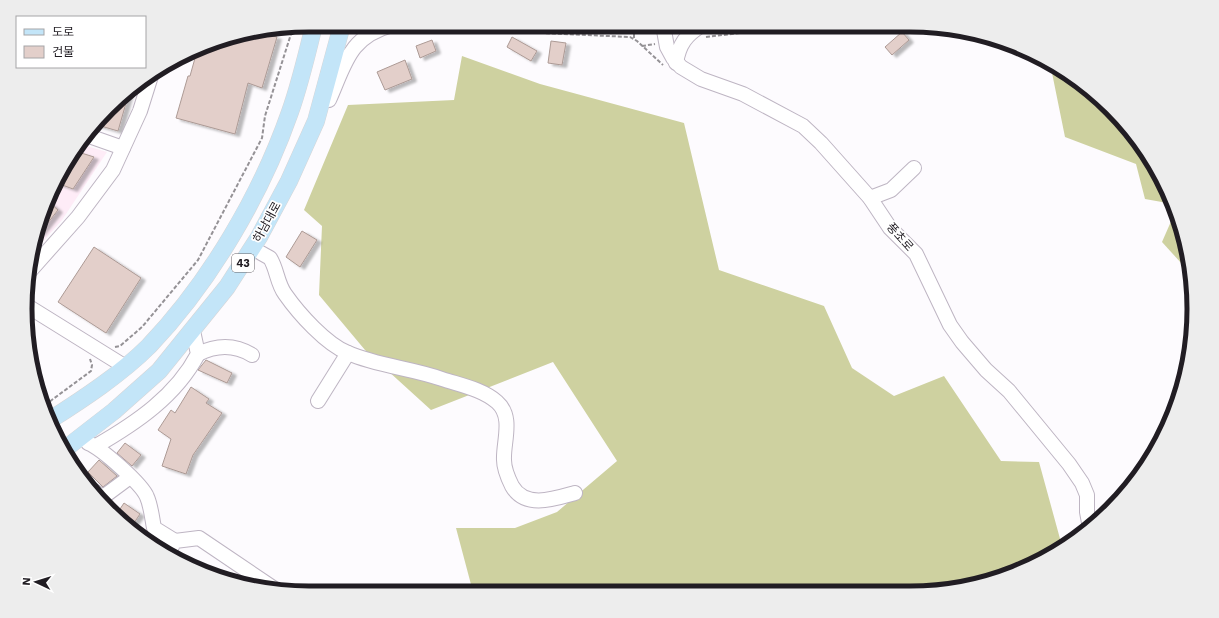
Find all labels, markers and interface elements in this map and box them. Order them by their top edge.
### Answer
legend [16,16,146,68]
text: 도로 [52,25,74,39]
text: 건물 [52,45,74,59]
street label: 하남대로 [250,199,284,245]
street label: 풍초로 [884,220,916,254]
road number: 43 [232,254,254,272]
north arrow [16,562,56,602]
text: N [20,577,33,586]

